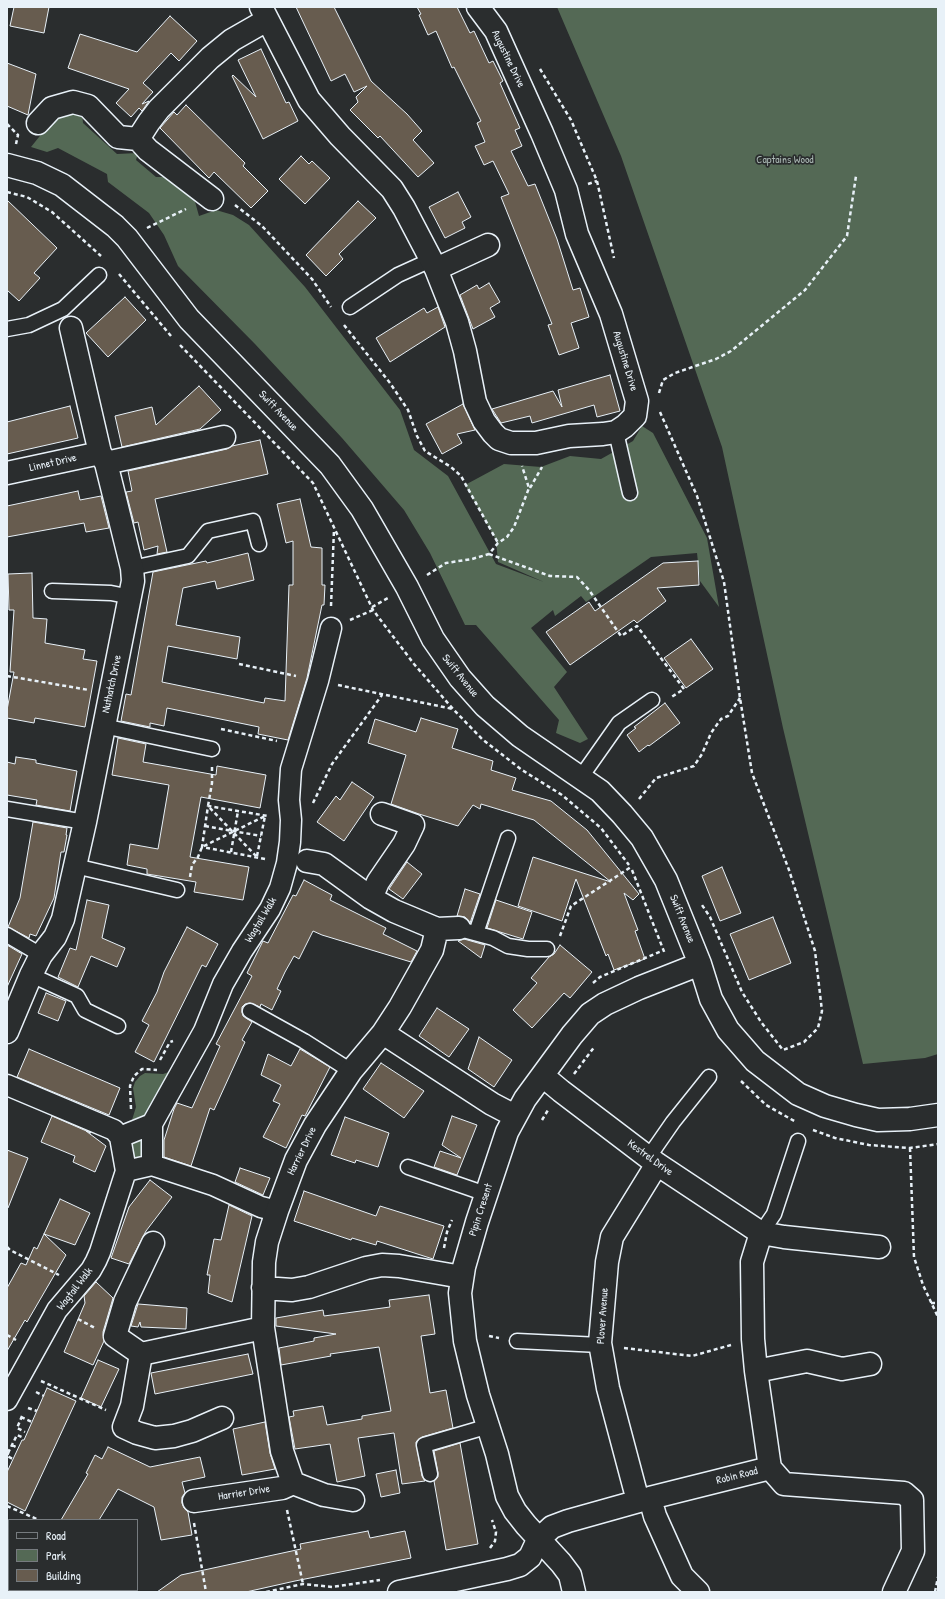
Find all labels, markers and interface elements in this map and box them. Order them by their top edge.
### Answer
street label: Augustine Drive [488,28,528,90]
park label: Captains Wood [756,153,814,167]
street label: Augustine Drive [610,329,640,393]
street label: Swift Avenue [256,388,300,434]
street label: Linnet Drive [28,451,78,475]
street label: Swift Avenue [439,652,481,700]
street label: Nuthatch Drive [99,654,125,714]
street label: Swift Avenue [666,893,698,945]
street label: Wagtail Walk [242,895,280,945]
street label: Harrier Drive [285,1125,319,1177]
street label: Kestrel Drive [625,1137,675,1179]
street label: Pipin Cresent [466,1182,496,1238]
street label: Wagtail Walk [54,1265,96,1313]
street label: Plover Avenue [594,1288,612,1344]
street label: Robin Road [715,1465,759,1487]
street label: Harrier Drive [217,1482,271,1504]
legend [8,1519,138,1591]
text: Road [46,1527,66,1544]
text: Park [46,1547,66,1564]
text: Building [46,1567,81,1584]

